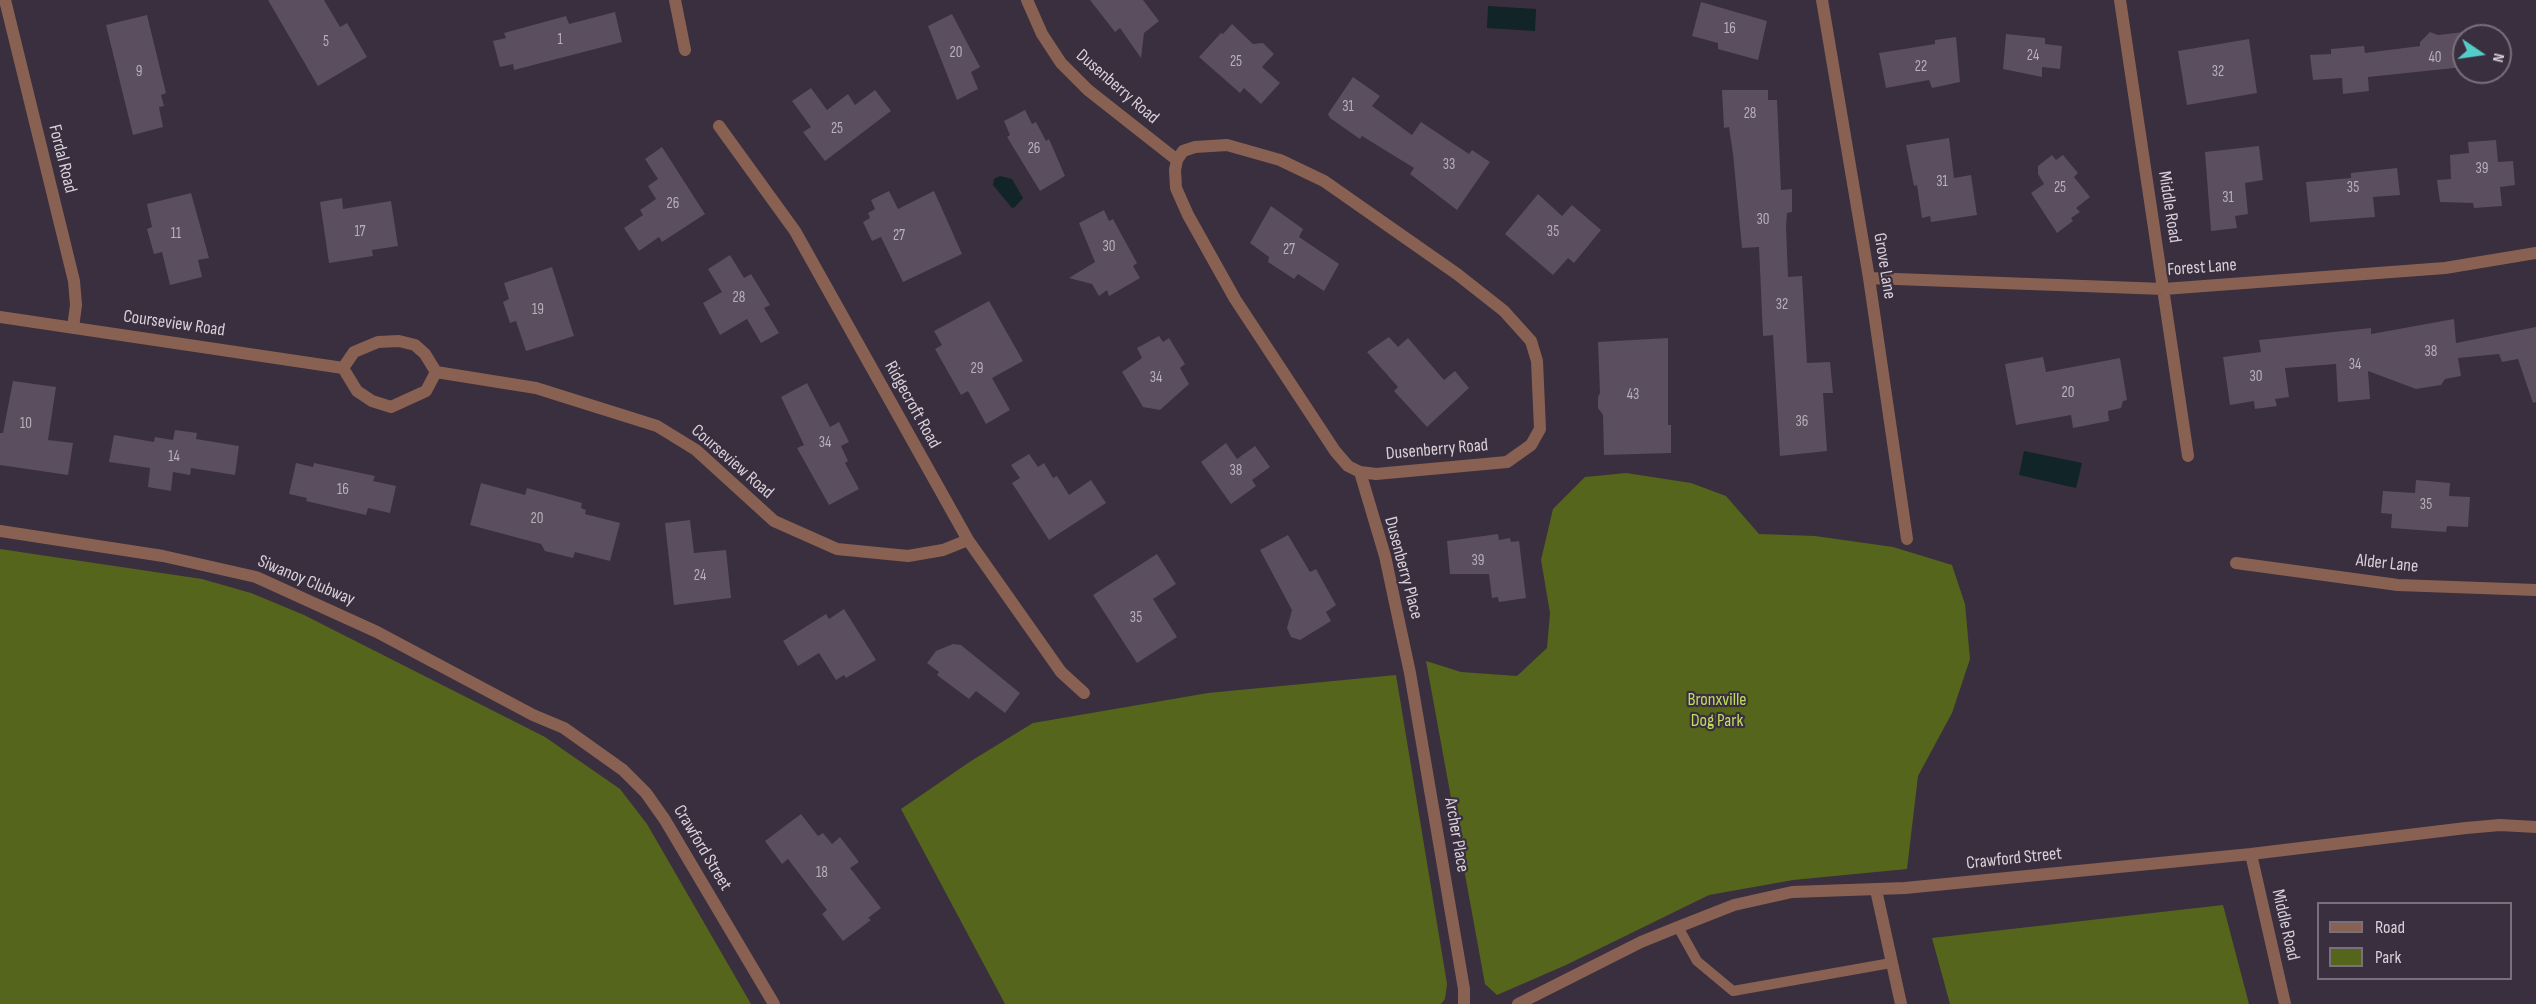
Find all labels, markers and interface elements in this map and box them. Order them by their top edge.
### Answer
house number: 16 [1724,20,1736,38]
north arrow [2452,24,2512,84]
house number: 1 [557,31,563,49]
house number: 5 [323,33,329,51]
house number: 20 [950,44,962,62]
street label: Dusenberry Road [1071,45,1163,129]
house number: 24 [2027,47,2039,65]
house number: 40 [2429,49,2441,67]
text: N [2488,51,2508,64]
house number: 25 [1230,53,1242,71]
house number: 22 [1915,58,1927,76]
house number: 9 [136,63,142,81]
house number: 32 [2212,63,2224,81]
house number: 31 [1342,98,1354,116]
house number: 28 [1744,105,1756,123]
house number: 25 [831,120,843,138]
street label: Fordal Road [43,123,81,195]
house number: 26 [1028,140,1040,158]
house number: 33 [1443,156,1455,174]
house number: 39 [2476,160,2488,178]
street label: Middle Road [2153,170,2185,244]
house number: 31 [1936,173,1948,191]
house number: 25 [2054,179,2066,197]
house number: 35 [2347,179,2359,197]
house number: 31 [2222,189,2234,207]
house number: 26 [667,195,679,213]
house number: 30 [1757,211,1769,229]
house number: 17 [354,223,366,241]
house number: 35 [1547,223,1559,241]
house number: 11 [171,225,181,243]
house number: 27 [893,227,905,245]
street label: Grove Lane [1868,231,1900,301]
house number: 30 [1103,238,1115,256]
house number: 27 [1283,241,1295,259]
street label: Forest Lane [2167,255,2237,281]
house number: 28 [733,289,745,307]
house number: 32 [1776,296,1788,314]
house number: 19 [532,301,544,319]
street label: Courseview Road [122,306,226,342]
house number: 38 [2425,343,2437,361]
house number: 34 [2349,356,2361,374]
street label: Ridgecroft Road [879,358,945,452]
house number: 29 [971,360,983,378]
house number: 30 [2250,368,2262,386]
house number: 34 [1150,369,1162,387]
house number: 20 [2062,384,2074,402]
house number: 43 [1627,386,1639,404]
house number: 36 [1796,413,1808,431]
house number: 10 [20,415,32,433]
street label: Courseview Road [686,420,778,504]
house number: 34 [819,434,831,452]
street label: Dusenberry Road [1385,435,1489,465]
house number: 14 [168,448,180,466]
house number: 38 [1230,462,1242,480]
house number: 16 [337,481,349,499]
house number: 35 [2420,496,2432,514]
house number: 20 [531,510,543,528]
street label: Dusenberry Place [1379,514,1427,622]
street label: Alder Lane [2355,550,2419,578]
street label: Siwanoy Clubway [254,551,358,611]
house number: 39 [1472,552,1484,570]
house number: 24 [694,567,706,585]
house number: 35 [1130,609,1142,627]
park label: Bronxville Dog Park [1687,689,1747,732]
street label: Archer Place [1439,796,1473,874]
street label: Crawford Street [668,801,736,895]
street label: Crawford Street [1965,843,2063,875]
house number: 18 [816,864,828,882]
street label: Middle Road [2266,887,2304,963]
legend [2317,902,2512,980]
text: Road [2375,917,2405,938]
text: Park [2375,947,2401,968]

